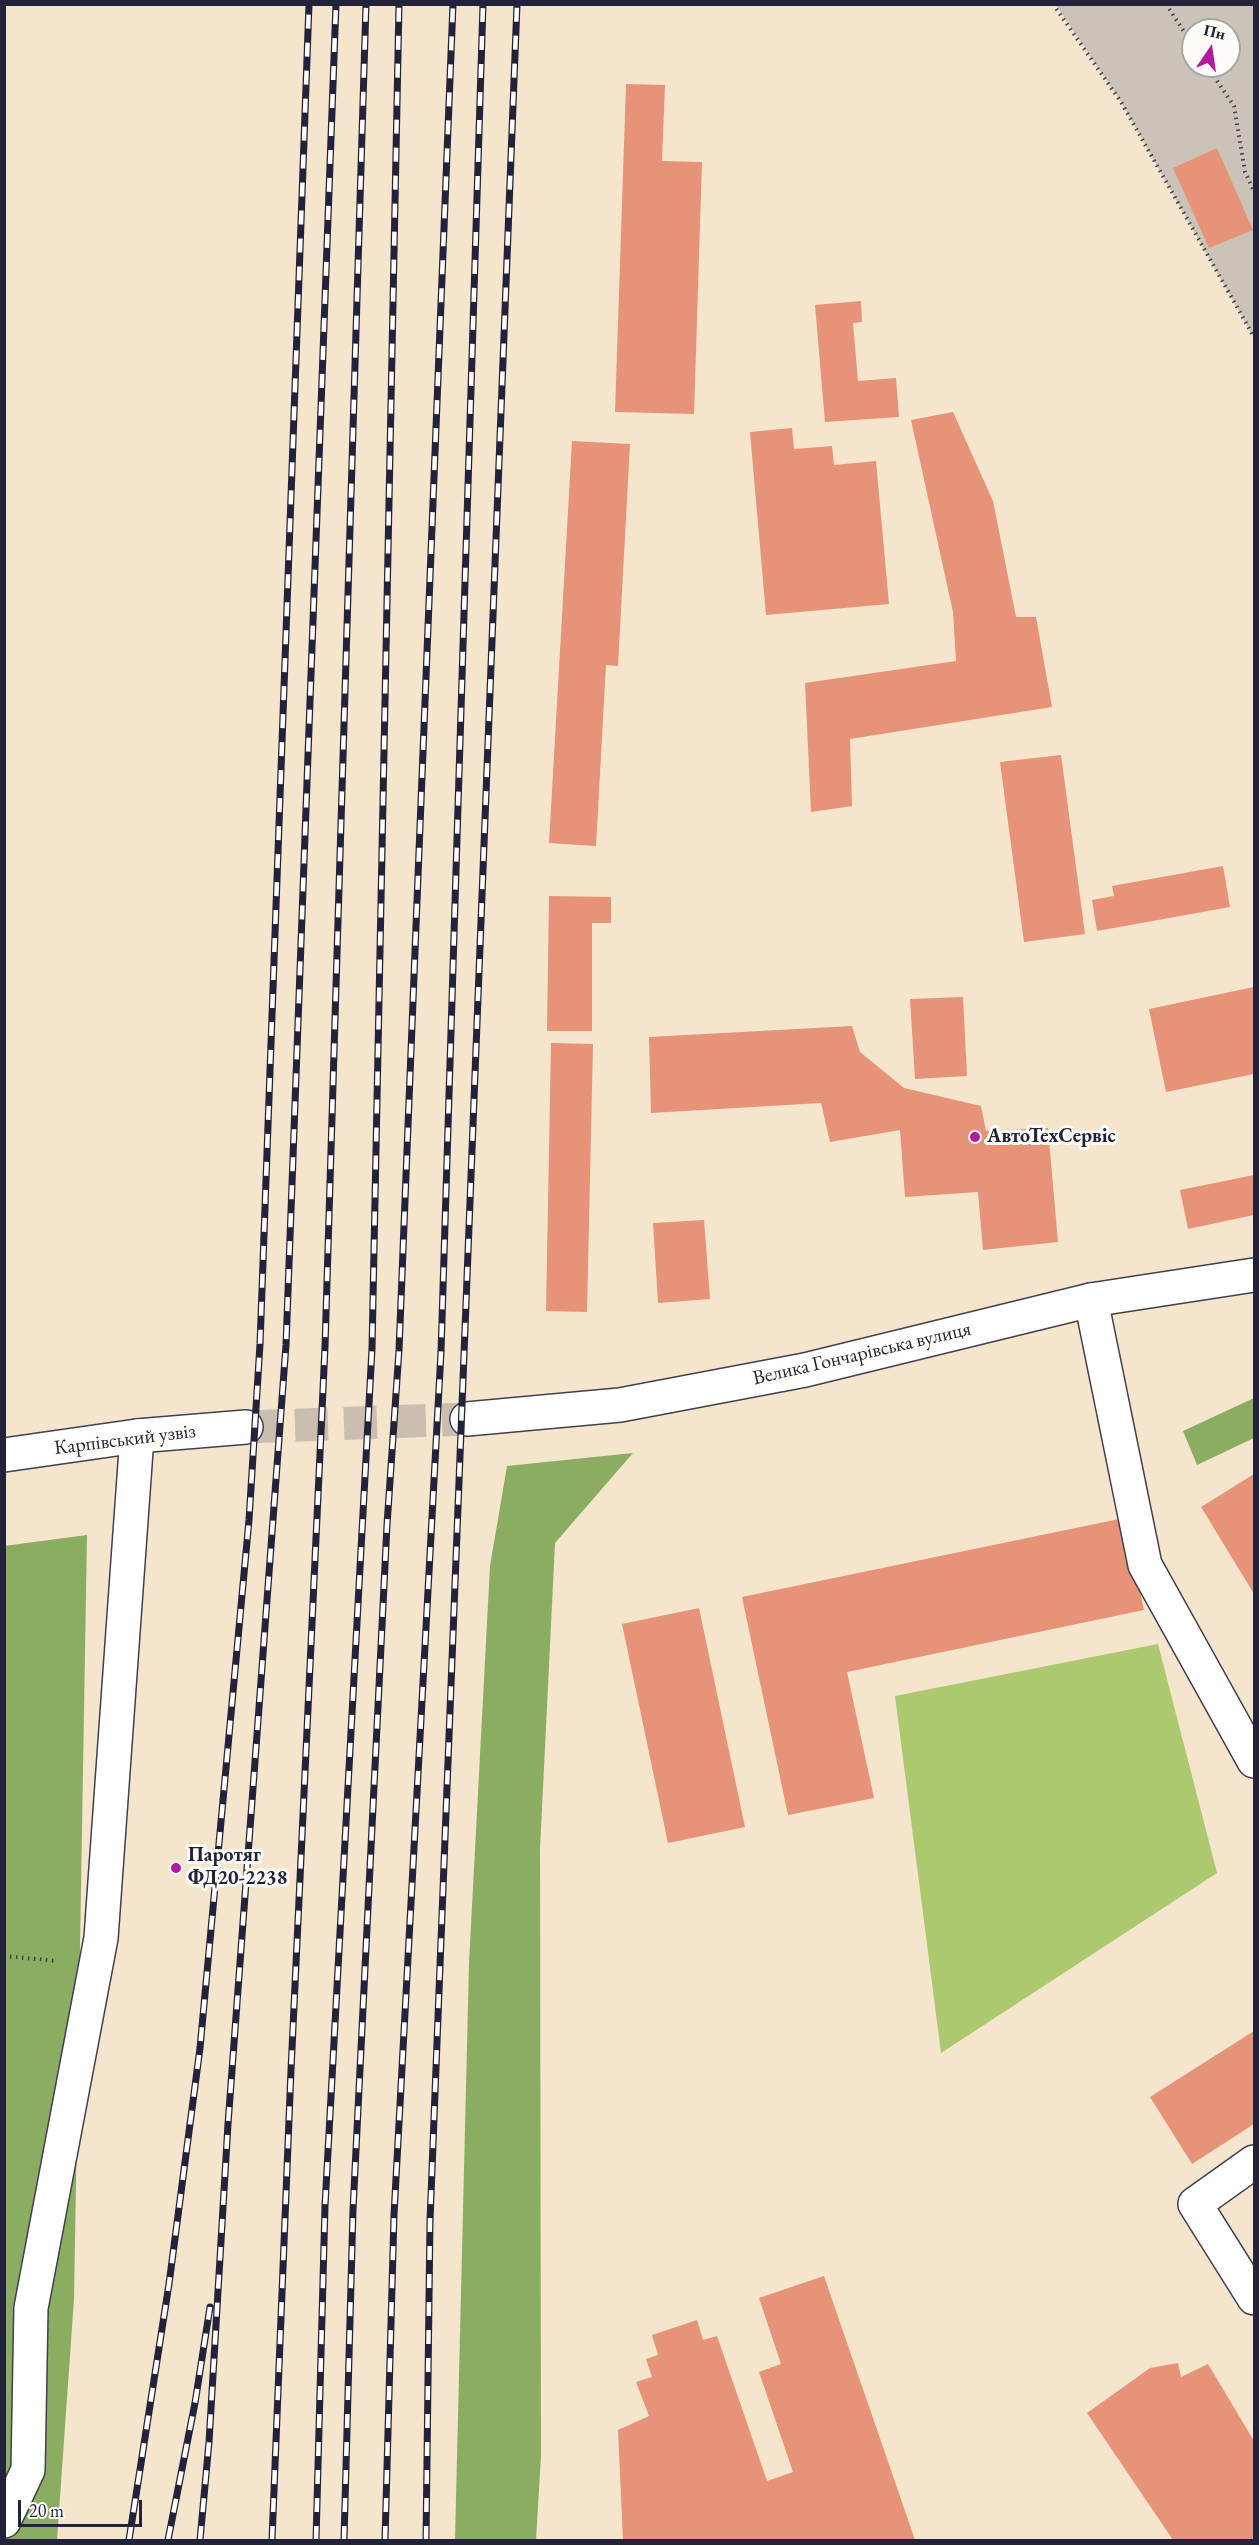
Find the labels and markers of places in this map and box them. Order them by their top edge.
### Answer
place label: АвтоТехСервіс [987,1125,1116,1149]
marker: АвтоТехСервіс [968,1130,982,1144]
place label: Паротяг ФД20-2238 [188,1844,287,1891]
marker: Паротяг ФД20-2238 [169,1861,183,1875]

